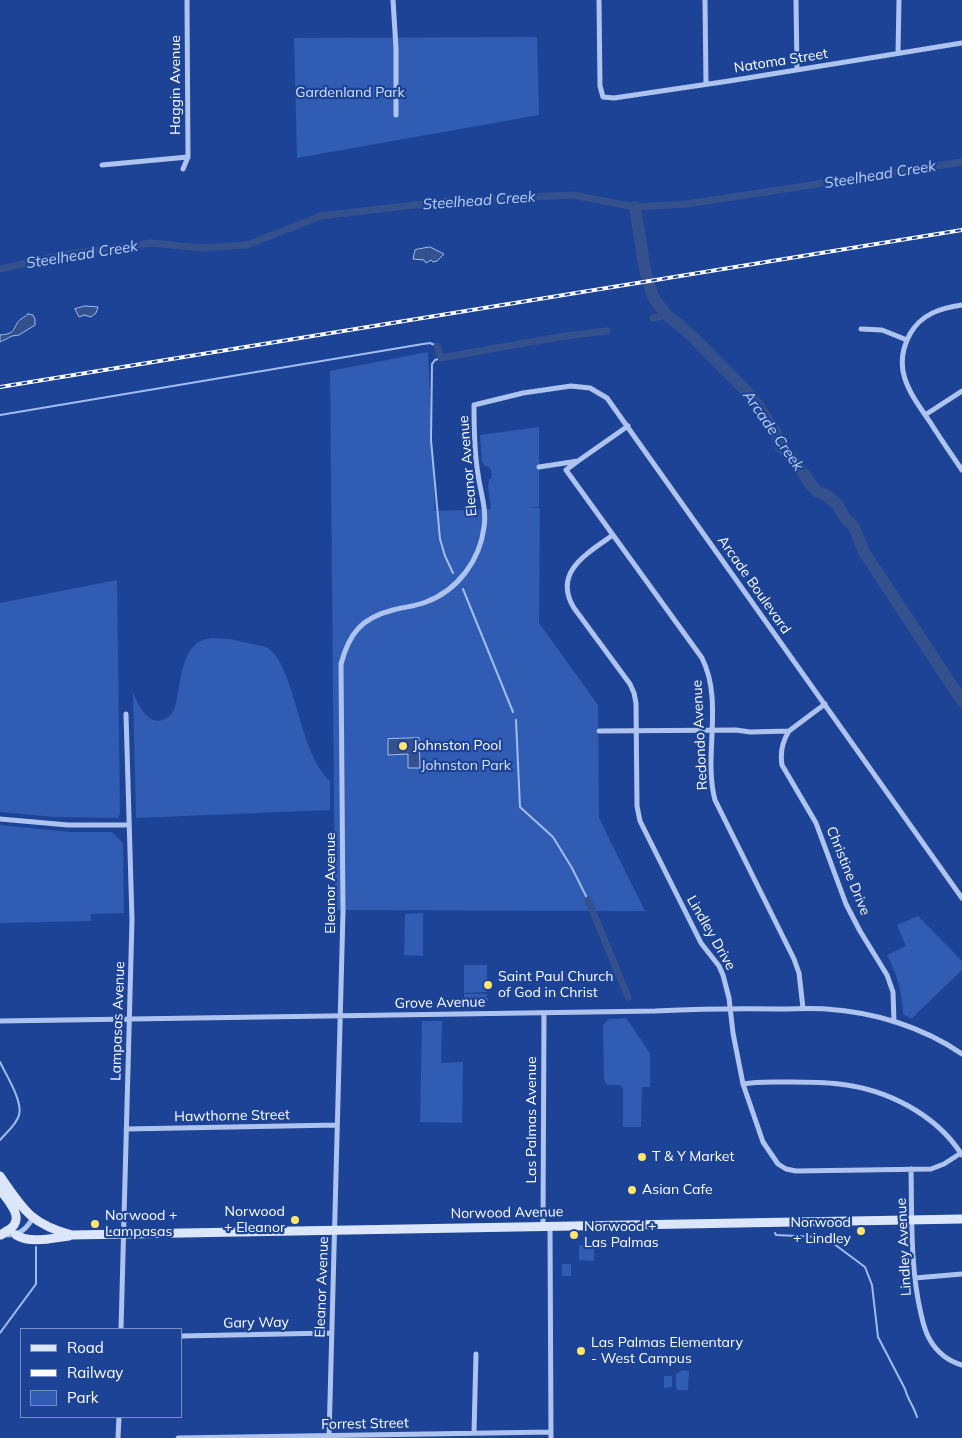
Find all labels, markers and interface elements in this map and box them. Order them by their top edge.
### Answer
street label: Haggin Avenue [168,35,184,135]
street label: Natoma Street [733,45,829,77]
park label: Gardenland Park [295,85,405,101]
water label: Steelhead Creek [823,157,937,193]
water label: Steelhead Creek [422,188,536,214]
water label: Steelhead Creek [25,237,139,273]
water label: Arcade Creek [739,388,807,474]
street label: Eleanor Avenue [455,415,481,517]
street label: Arcade Boulevard [714,533,794,637]
street label: Redondo Avenue [689,679,711,791]
place label: Johnston Pool [413,738,502,754]
marker: Johnston Pool [397,740,409,752]
park label: Johnston Park [421,758,511,774]
street label: Christine Drive [822,824,874,918]
street label: Eleanor Avenue [323,832,339,934]
street label: Lindley Drive [683,893,739,973]
street label: Lampasas Avenue [108,961,128,1081]
place label: Saint Paul Church of God in Christ [498,969,613,1002]
marker: Saint Paul Church of God in Christ [482,979,494,991]
street label: Grove Avenue [395,994,485,1012]
street label: Las Palmas Avenue [524,1056,540,1184]
street label: Hawthorne Street [174,1107,290,1125]
place label: T & Y Market [652,1149,734,1165]
marker: T & Y Market [636,1151,648,1163]
place label: Asian Cafe [642,1182,713,1198]
marker: Asian Cafe [626,1184,638,1196]
street label: Lindley Avenue [893,1197,915,1297]
place label: Norwood + Eleanor [224,1204,285,1236]
street label: Norwood Avenue [450,1204,564,1222]
place label: Norwood + Lampasas [105,1208,177,1240]
marker: Norwood + Eleanor [289,1214,301,1226]
place label: Norwood + Lindley [791,1215,851,1248]
marker: Norwood + Lampasas [89,1218,101,1230]
place label: Norwood + Las Palmas [584,1219,659,1252]
marker: Norwood + Lindley [855,1225,867,1237]
marker: Norwood + Las Palmas [568,1229,580,1241]
street label: Eleanor Avenue [312,1236,332,1338]
street label: Gary Way [223,1314,289,1332]
legend [20,1328,182,1418]
place label: Las Palmas Elementary - West Campus [591,1335,743,1368]
text: Road [67,1338,104,1357]
marker: Las Palmas Elementary - West Campus [575,1345,587,1357]
text: Railway [67,1363,123,1382]
text: Park [67,1388,99,1407]
street label: Forrest Street [321,1415,409,1433]

